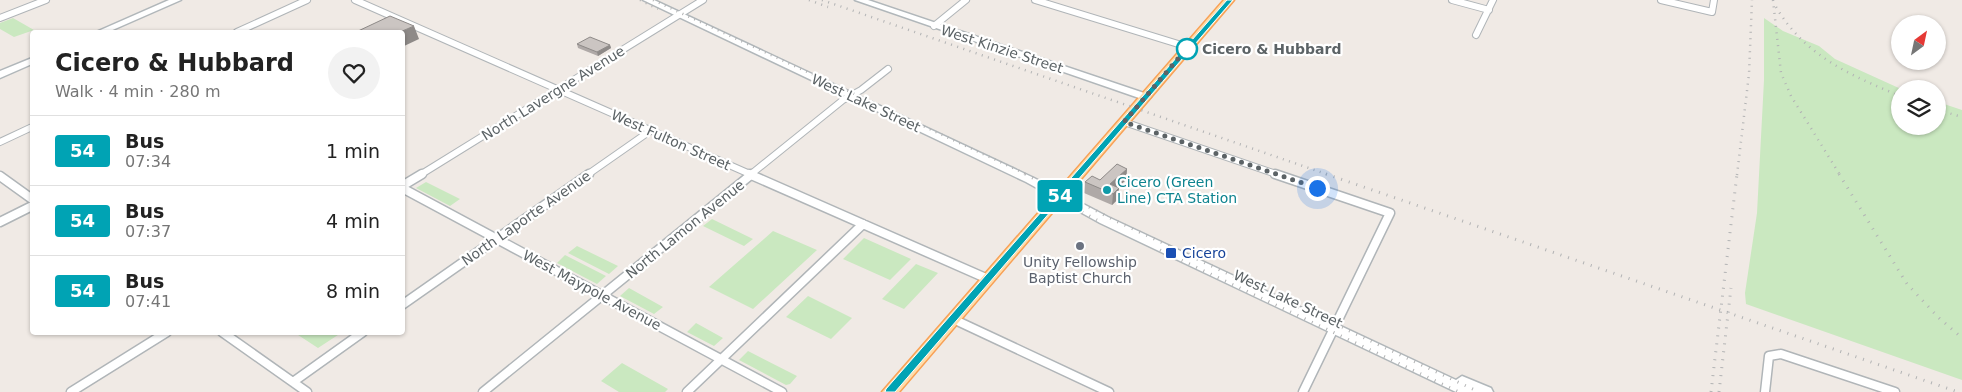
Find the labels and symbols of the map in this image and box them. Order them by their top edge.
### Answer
north arrow [1891,15,1946,70]
street label: West Kinzie Street [939,22,1066,76]
marker: Cicero & Hubbard [1176,38,1198,60]
place label: Cicero & Hubbard [1202,41,1341,57]
street label: North Lavergne Avenue [479,42,627,144]
street label: West Lake Street [809,71,924,135]
street label: West Fulton Street [609,106,734,174]
street label: North Laporte Avenue [458,167,594,269]
place label: Cicero (Green Line) CTA Station [1117,174,1237,206]
street label: North Lamon Avenue [623,176,747,282]
your location [1305,176,1330,201]
line badge: 54 [1038,180,1082,212]
marker: Cicero (Green Line) CTA Station [1101,184,1113,196]
marker: Unity Fellowship Baptist Church [1074,240,1086,252]
place label: Cicero [1182,245,1226,261]
marker: Cicero [1164,246,1178,260]
street label: West Maypole Avenue [520,247,664,333]
place label: Unity Fellowship Baptist Church [1023,254,1137,286]
street label: West Lake Street [1231,267,1346,331]

